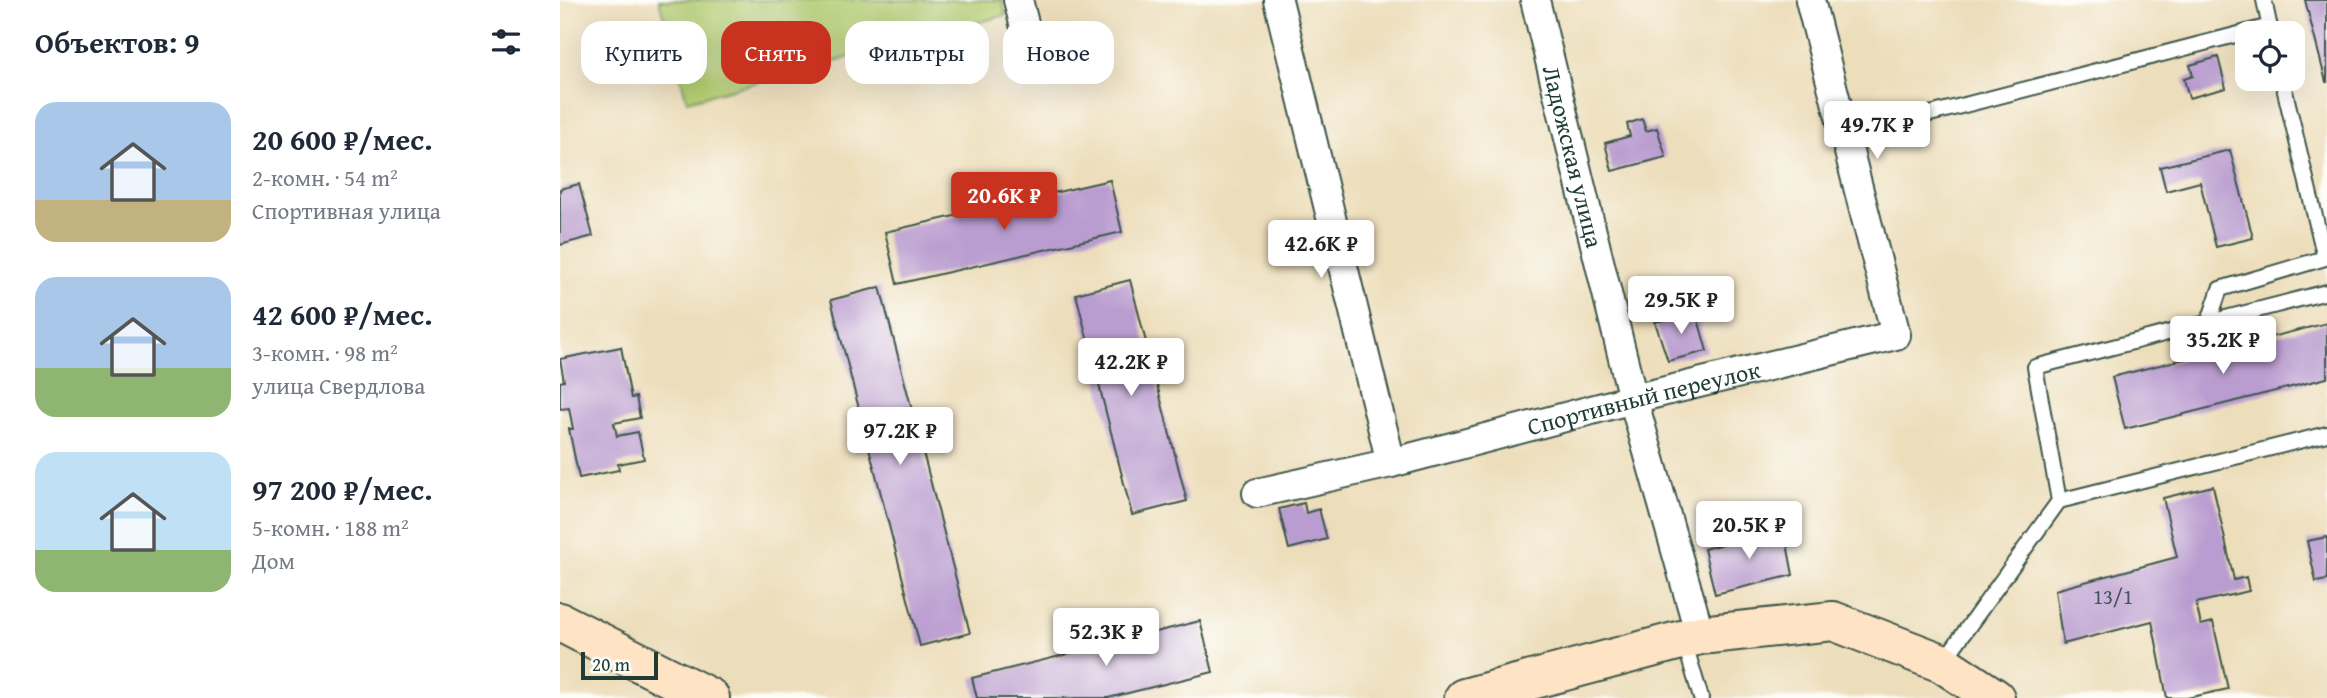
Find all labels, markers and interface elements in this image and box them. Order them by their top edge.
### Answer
text: Объектов: 9 [35,20,199,64]
chip: Купить [581,21,707,84]
chip: Снять [721,21,831,84]
chip: Фильтры [845,21,989,84]
chip: Новое [1003,21,1114,84]
map controls [2235,21,2305,91]
button: locate [2235,21,2305,91]
icon: filters [487,23,525,61]
street label: Ладожская улица [1534,62,1613,252]
pin: 49.7K ₽ [1812,102,1942,161]
text: 49.7K ₽ [1840,107,1914,140]
text: 20 600 ₽/мес. [252,117,433,161]
icon: home [91,130,175,214]
text: 2-комн. · 54 m² [252,161,398,194]
pin: 20.6K ₽ [939,173,1069,232]
text: 20.6K ₽ [967,178,1041,211]
text: Спортивная улица [252,194,441,227]
pin: 42.6K ₽ [1256,220,1386,280]
text: 42.6K ₽ [1284,226,1358,259]
pin: 29.5K ₽ [1616,276,1746,336]
text: 29.5K ₽ [1644,282,1718,315]
text: 42 600 ₽/мес. [252,292,433,336]
icon: home [91,305,175,389]
pin: 35.2K ₽ [2158,316,2288,376]
text: 35.2K ₽ [2186,322,2260,355]
text: 3-комн. · 98 m² [252,336,398,369]
pin: 42.2K ₽ [1066,338,1196,398]
text: 42.2K ₽ [1094,344,1168,377]
street label: Спортивный переулок [1523,351,1764,444]
text: улица Свердлова [252,369,425,402]
pin: 97.2K ₽ [835,407,965,467]
text: 97.2K ₽ [863,413,937,446]
text: 97 200 ₽/мес. [252,467,433,511]
icon: home [91,480,175,564]
pin: 20.5K ₽ [1684,502,1814,561]
text: 20.5K ₽ [1712,507,1786,540]
text: 5-комн. · 188 m² [252,511,409,544]
text: Дом [252,544,295,577]
house number: 13/1 [2093,581,2133,612]
pin: 52.3K ₽ [1041,608,1171,668]
text: 52.3K ₽ [1069,614,1143,647]
scale bar [581,649,658,681]
text: 20 m [592,650,630,678]

